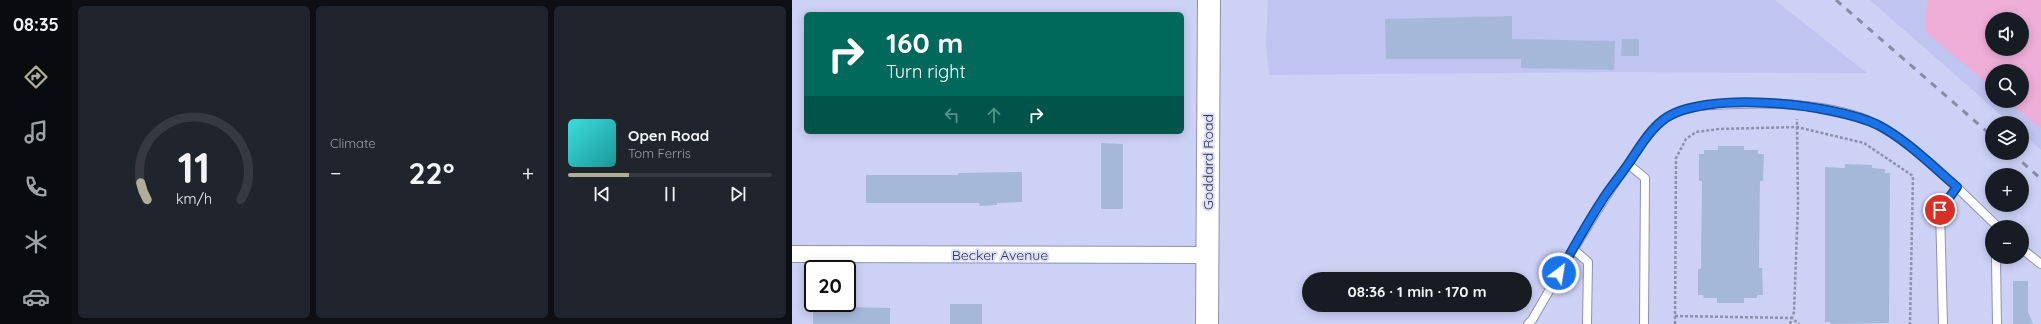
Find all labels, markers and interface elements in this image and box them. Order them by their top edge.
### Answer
map controls [1985,12,2029,264]
button: sound [1985,12,2029,56]
text: 08:35 [13,13,59,36]
text: 160 m [886,25,963,60]
icon: right [820,28,872,80]
text: Turn right [886,60,966,83]
icon: directions [22,63,50,91]
button: search [1985,64,2029,108]
icon: left [941,104,963,126]
icon: ahead [983,104,1005,126]
icon: right [1025,104,1047,126]
street label: Goddard Road [1199,114,1217,210]
button: layers [1985,116,2029,160]
icon: music [22,118,50,146]
text: Open Road [628,126,709,145]
text: Climate [330,135,376,151]
text: 11 [178,141,210,193]
text: Tom Ferris [628,145,691,161]
text: 22° [409,154,454,192]
text: − [330,159,341,187]
text: + [522,159,534,187]
button: + [1985,168,2029,212]
icon: phone [22,173,50,201]
icon: previous [591,183,613,205]
icon: pause [659,183,681,205]
icon: next [727,183,749,205]
text: km/h [176,190,212,208]
pin [1923,193,1957,227]
icon: arrive [1929,199,1951,221]
button: − [1985,220,2029,264]
icon: climate [22,228,50,256]
street label: Becker Avenue [952,246,1048,264]
position arrow [1538,252,1580,294]
speed limit sign: 20 [804,260,856,312]
text: 08:36 · 1 min · 170 m [1348,282,1487,301]
icon: car [22,283,50,311]

